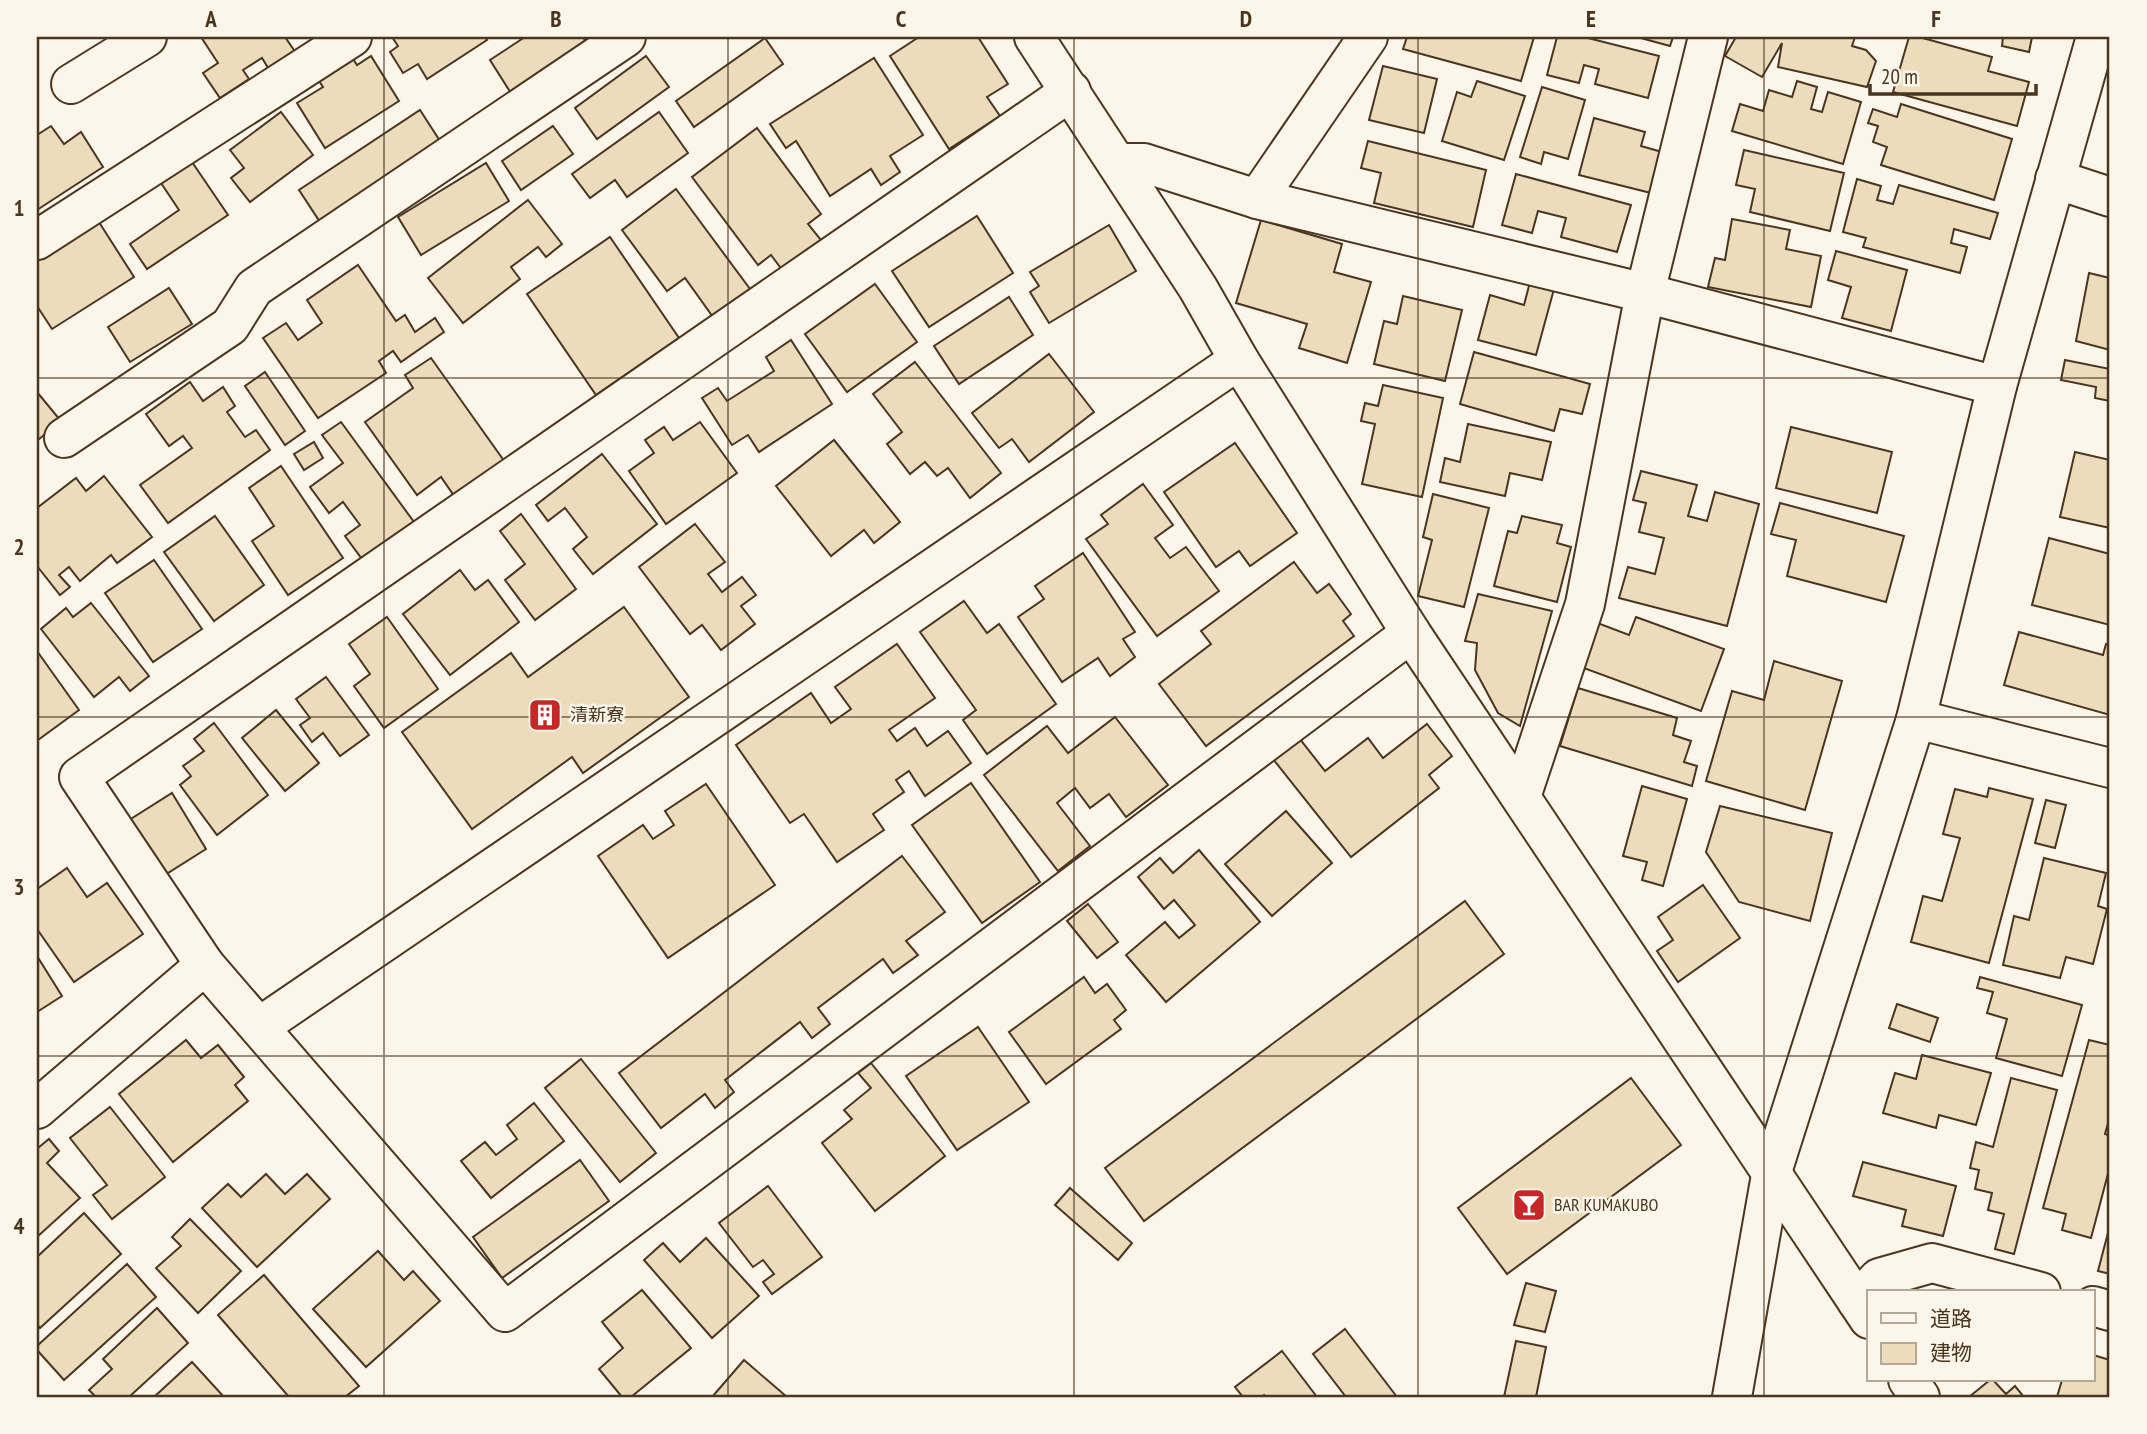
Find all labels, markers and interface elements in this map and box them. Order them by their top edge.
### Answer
text: A [204,4,217,33]
text: B [550,4,562,33]
text: C [896,4,907,33]
text: D [1240,4,1252,33]
text: E [1586,4,1596,33]
text: F [1931,4,1941,33]
scale bar [1870,52,2037,96]
text: 20 m [1881,63,1918,90]
text: 1 [14,193,25,222]
text: 2 [14,532,25,561]
building icon: 清新寮 [526,696,564,734]
place label: 清新寮 [570,703,624,726]
text: 3 [14,872,25,901]
bar icon: BAR KUMAKUBO [1510,1186,1548,1224]
place label: BAR KUMAKUBO [1554,1193,1658,1216]
text: 4 [14,1211,25,1240]
legend [1867,1290,2094,1382]
text: 道路 [1930,1305,1972,1332]
text: 建物 [1930,1339,1972,1366]

